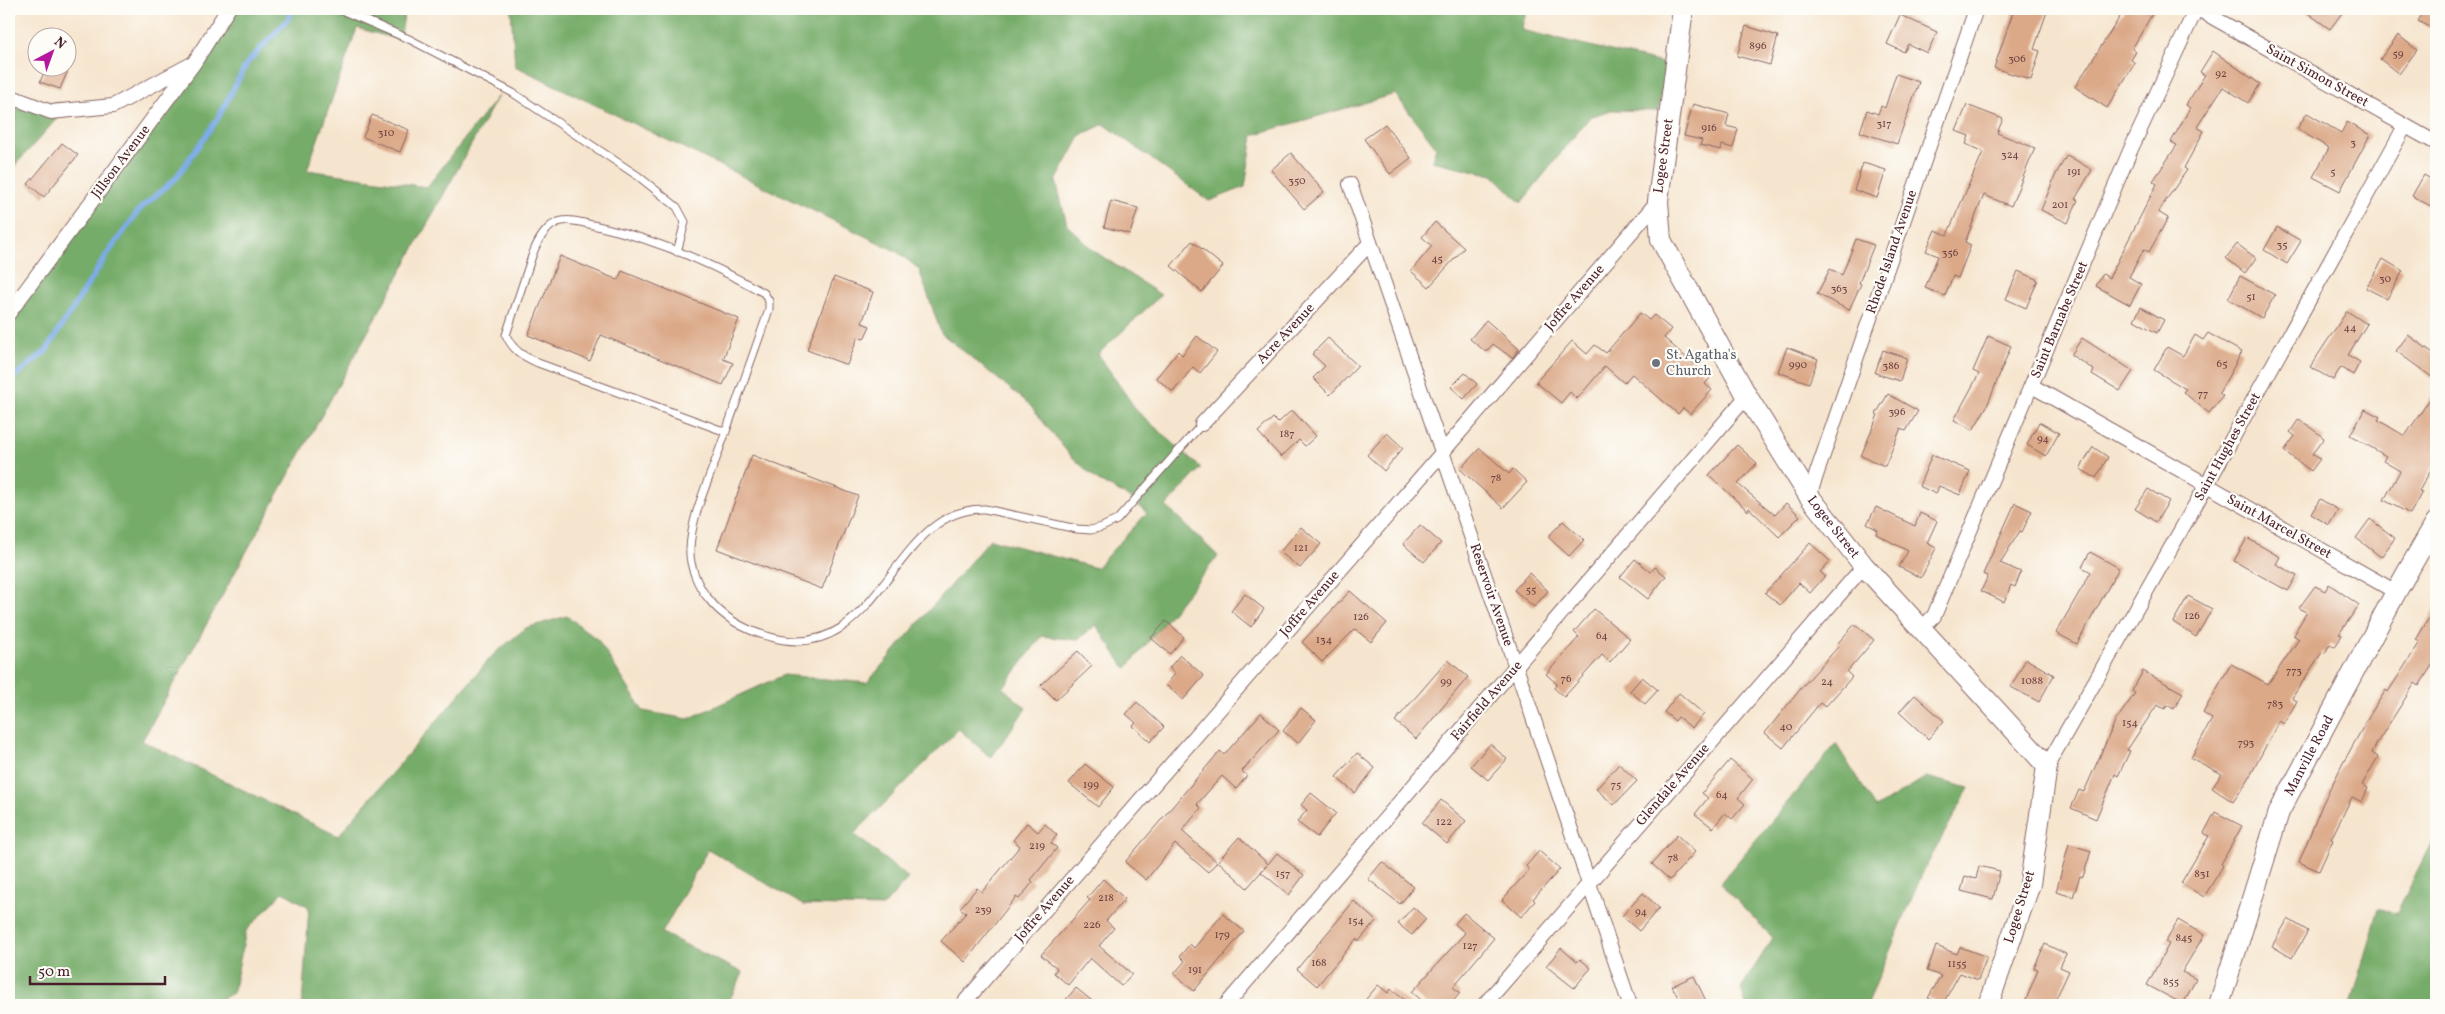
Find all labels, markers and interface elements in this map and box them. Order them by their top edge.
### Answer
north arrow [28,28,78,78]
text: N [49,33,70,54]
house number: 896 [1749,39,1767,54]
street label: Saint Simon Street [2262,40,2372,112]
house number: 59 [2393,47,2404,62]
house number: 306 [2008,52,2026,67]
house number: 92 [2215,67,2227,82]
street label: Logee Street [1649,117,1679,195]
house number: 317 [1876,117,1892,132]
street label: Jillson Avenue [87,121,155,203]
house number: 916 [1701,121,1717,136]
house number: 310 [378,126,395,141]
house number: 3 [2350,136,2356,151]
house number: 324 [2001,148,2019,163]
house number: 191 [2067,165,2081,180]
house number: 5 [2330,165,2336,180]
house number: 350 [1288,174,1306,189]
street label: Rhode Island Avenue [1862,187,1922,316]
house number: 201 [2052,198,2068,213]
house number: 35 [2277,238,2287,253]
house number: 356 [1942,246,1959,261]
house number: 45 [1431,252,1443,267]
street label: Saint Barnabe Street [2027,258,2093,382]
street label: Joffre Avenue [1541,260,1609,335]
house number: 30 [2379,272,2391,287]
house number: 363 [1831,282,1848,297]
house number: 51 [2246,290,2256,305]
street label: Acre Avenue [1253,299,1319,369]
house number: 44 [2343,321,2357,336]
place label: St. Agatha's Church [1666,346,1737,381]
marker: St. Agatha's Church [1650,357,1662,369]
house number: 65 [2217,357,2227,372]
house number: 990 [1789,358,1808,373]
house number: 386 [1883,359,1900,374]
house number: 77 [2198,387,2208,402]
street label: Saint Hughes Street [2190,389,2266,505]
house number: 396 [1888,405,1906,420]
house number: 187 [1279,427,1295,442]
house number: 94 [2037,432,2049,447]
house number: 78 [1491,471,1502,486]
street label: Saint Marcel Street [2223,490,2335,564]
street label: Logee Street [1803,492,1864,563]
house number: 121 [1294,541,1308,556]
street label: Reservoir Avenue [1464,541,1518,649]
street label: Joffre Avenue [1276,566,1344,641]
house number: 55 [1526,583,1536,598]
house number: 126 [2184,609,2200,624]
house number: 126 [1353,610,1369,625]
house number: 64 [1596,629,1608,644]
house number: 134 [1316,633,1333,648]
street label: Fairfield Avenue [1447,657,1527,745]
house number: 773 [2286,664,2302,679]
house number: 76 [1561,672,1572,687]
house number: 1088 [2021,674,2043,689]
house number: 99 [1440,675,1452,690]
house number: 24 [1821,675,1833,690]
house number: 783 [2267,697,2283,712]
street label: Manville Road [2280,712,2338,799]
house number: 154 [2122,716,2138,731]
house number: 40 [1780,720,1793,735]
house number: 793 [2238,736,2255,751]
street label: Glendale Avenue [1632,739,1714,830]
house number: 199 [1083,778,1099,793]
house number: 75 [1611,778,1621,793]
house number: 64 [1716,788,1728,803]
house number: 122 [1436,815,1452,830]
house number: 219 [1029,839,1045,854]
house number: 78 [1668,851,1679,866]
house number: 157 [1276,867,1290,882]
house number: 831 [2194,867,2210,882]
street label: Logee Street [2000,868,2040,946]
street label: Joffre Avenue [1011,871,1079,946]
house number: 218 [1098,891,1114,906]
house number: 239 [975,903,992,918]
house number: 94 [1635,905,1647,920]
house number: 154 [1348,914,1364,929]
house number: 226 [1083,918,1101,933]
house number: 179 [1214,928,1230,943]
house number: 845 [2176,931,2192,946]
house number: 127 [1462,939,1478,954]
scale bar [30,954,165,986]
house number: 168 [1311,956,1327,971]
house number: 1155 [1947,957,1967,972]
text: 50 m [38,962,70,983]
house number: 191 [1188,963,1202,978]
house number: 855 [2163,975,2179,990]

